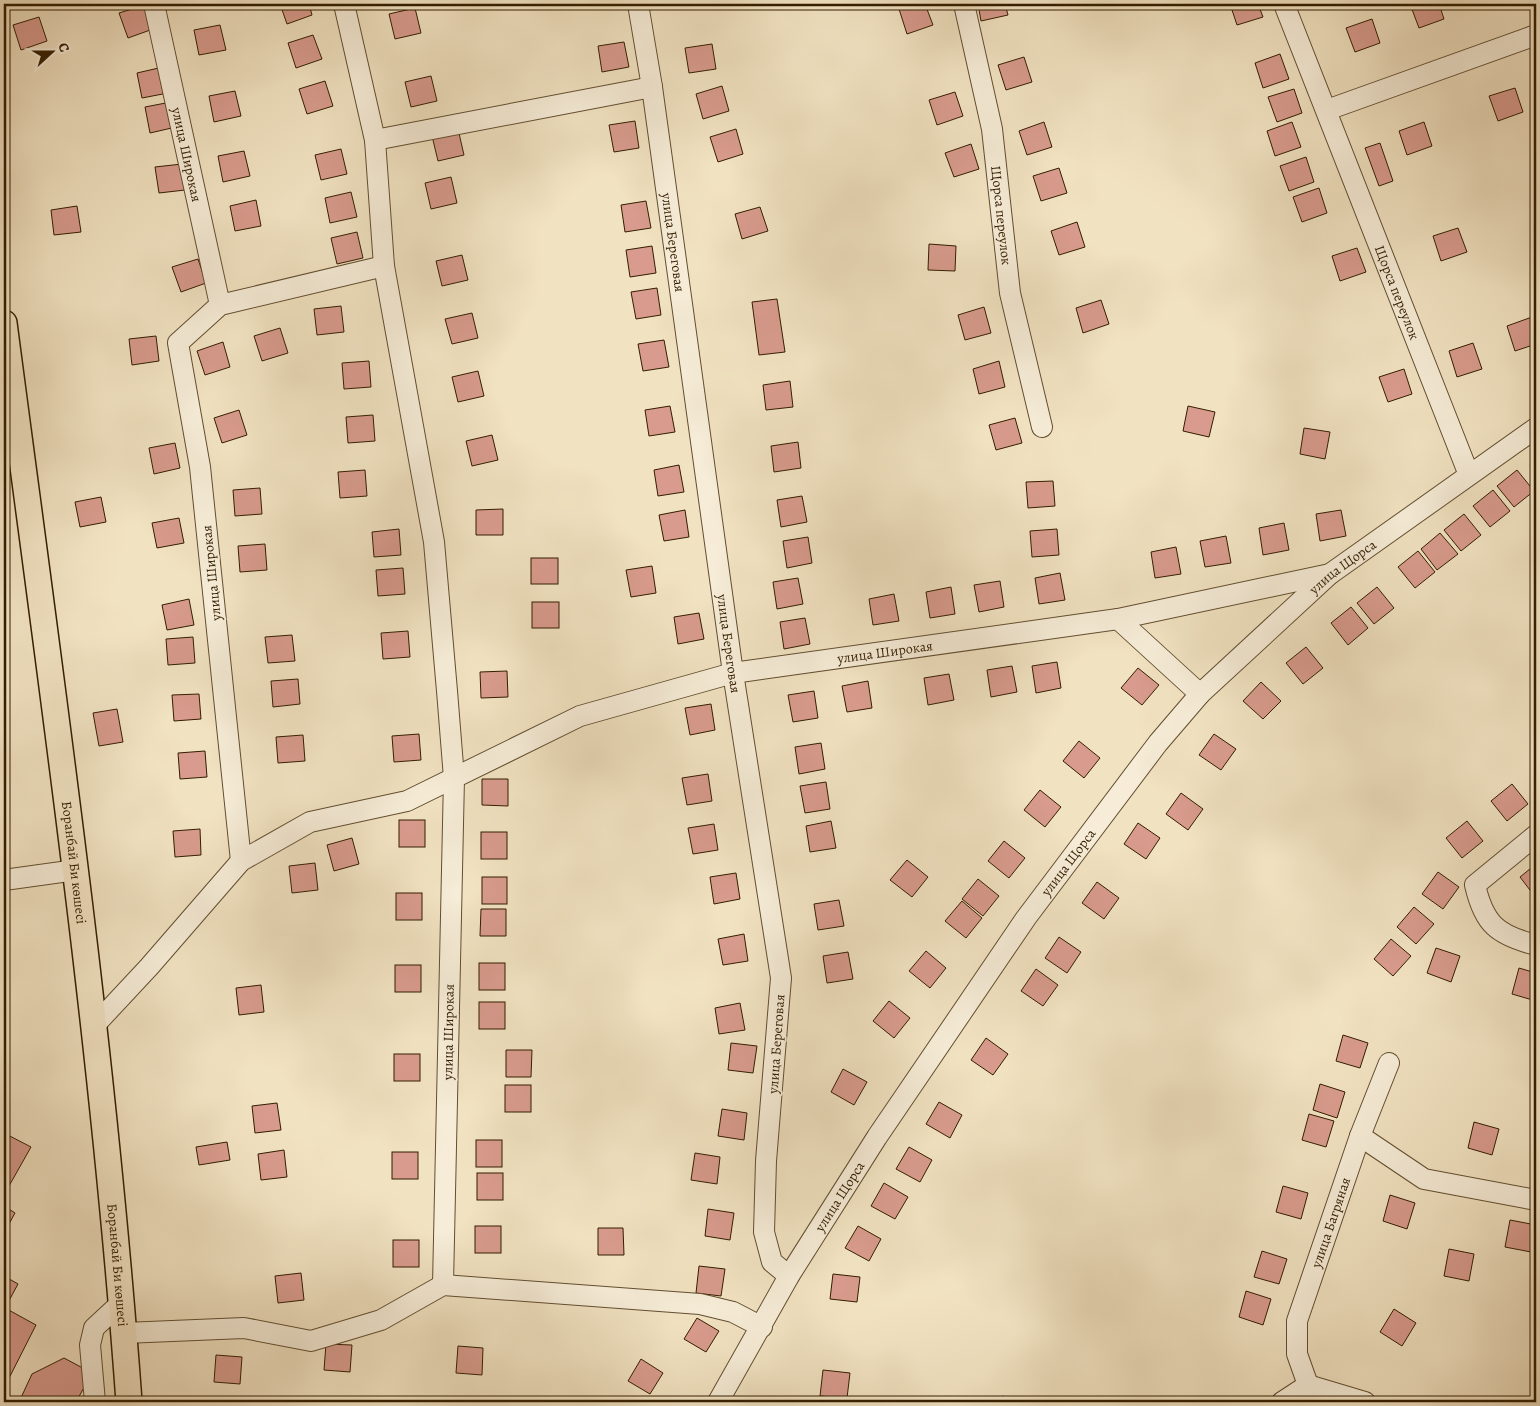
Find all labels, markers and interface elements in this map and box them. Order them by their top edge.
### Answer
north arrow [28,28,78,78]
text: С [53,40,74,55]
street label: улица Широкая [167,104,206,204]
street label: Щорса переулок [986,165,1016,266]
street label: улица Береговая [657,191,689,293]
street label: Щорса переулок [1370,243,1424,343]
street label: улица Широкая [197,524,226,623]
street label: улица Щорса [1304,535,1381,599]
street label: улица Береговая [712,592,745,695]
street label: улица Широкая [835,636,934,668]
street label: Боранбай Би көшесі [57,800,91,925]
street label: улица Щорса [1036,824,1101,901]
street label: улица Широкая [438,984,459,1081]
street label: улица Береговая [763,993,789,1095]
street label: улица Щорса [810,1157,870,1236]
street label: улица Багряная [1306,1175,1355,1271]
street label: Боранбай Би көшесі [102,1203,132,1328]

